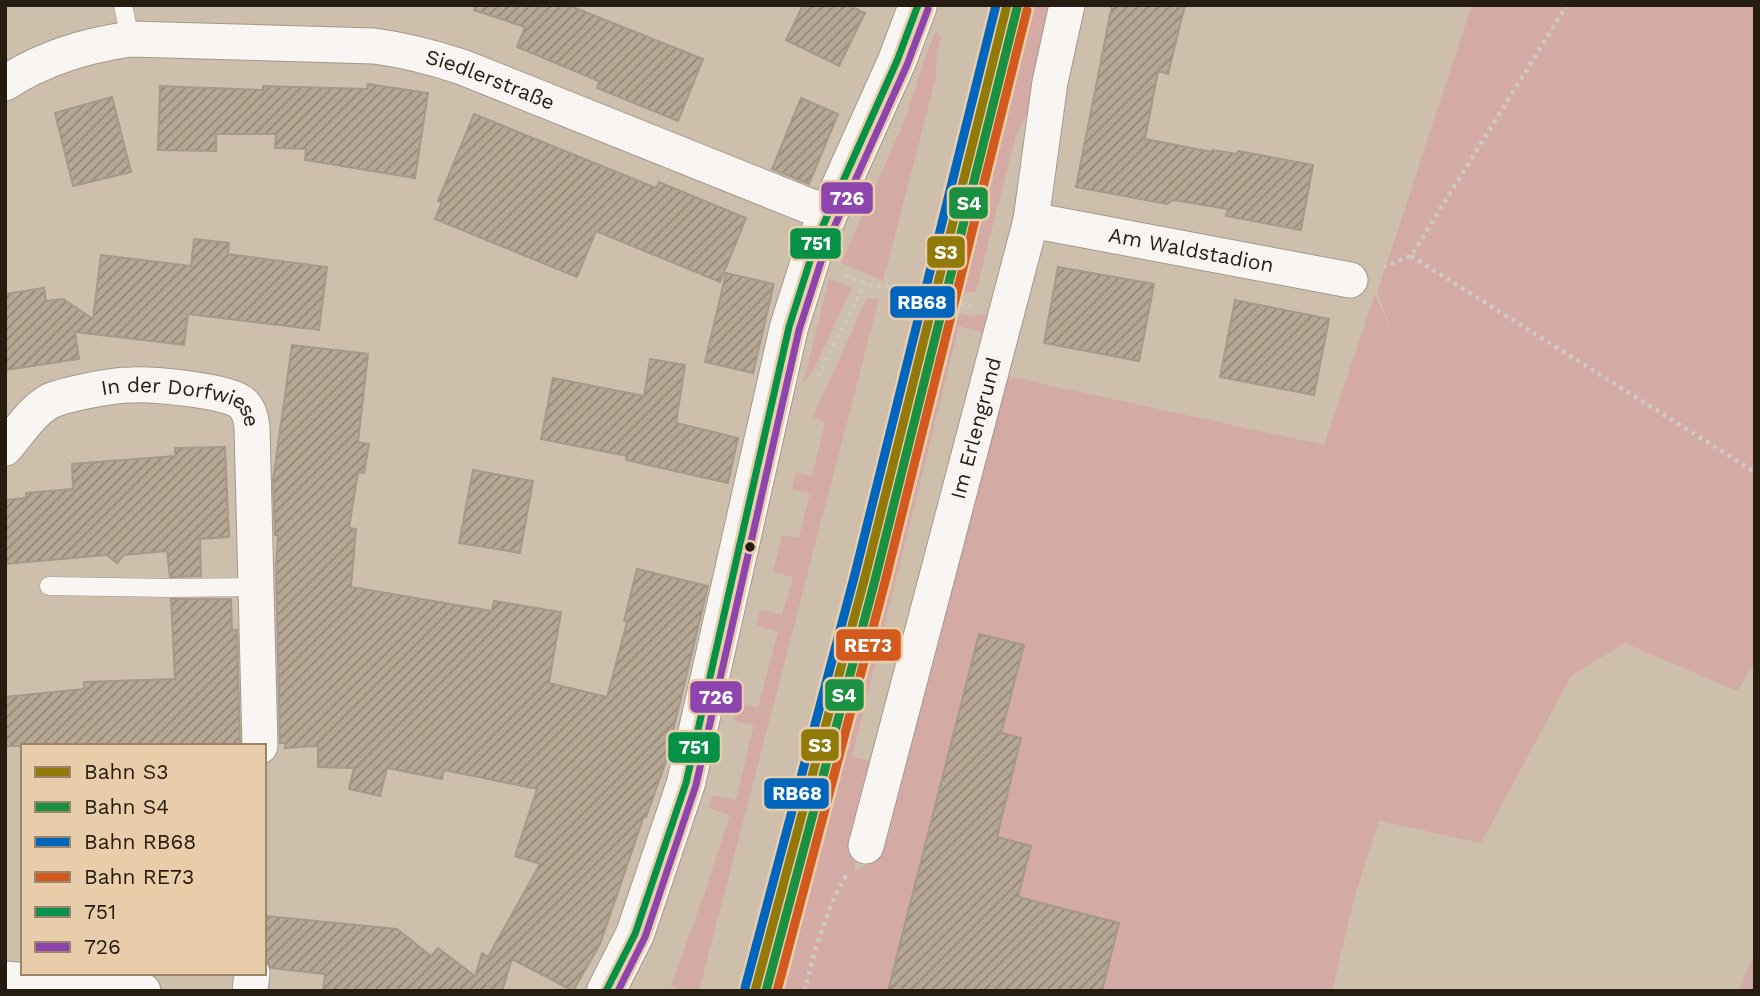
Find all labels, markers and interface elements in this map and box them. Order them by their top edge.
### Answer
street label: Siedlerstraße [423,44,559,115]
line badge: 726 [820,181,874,215]
line badge: S4 [948,186,989,220]
text: 726 [830,187,865,210]
text: S4 [957,192,981,215]
street label: Am Waldstadion [1107,222,1276,277]
line badge: 751 [789,227,842,260]
text: 751 [801,232,831,255]
line badge: S3 [926,235,966,269]
text: S3 [934,241,958,264]
line badge: RB68 [889,285,956,319]
text: RB68 [897,291,947,314]
street label: Im Erlengrund [945,354,1006,502]
street label: In der Dorfwiese [99,372,265,429]
unlabelled marker [743,540,757,554]
line badge: RE73 [835,628,902,662]
text: RE73 [844,634,892,657]
line badge: S4 [824,678,865,712]
line badge: 726 [689,680,743,714]
text: S4 [832,684,856,707]
text: 726 [699,686,734,709]
line badge: S3 [800,728,840,762]
line badge: 751 [667,731,721,764]
text: S3 [808,734,832,757]
text: 751 [679,736,709,759]
legend [21,744,266,975]
text: Bahn S3 [84,759,168,784]
line badge: RB68 [763,777,830,810]
text: RB68 [772,782,822,805]
text: Bahn S4 [84,794,169,819]
text: Bahn RB68 [84,829,196,854]
text: Bahn RE73 [84,864,194,889]
text: 751 [84,899,116,924]
text: 726 [84,934,121,959]

